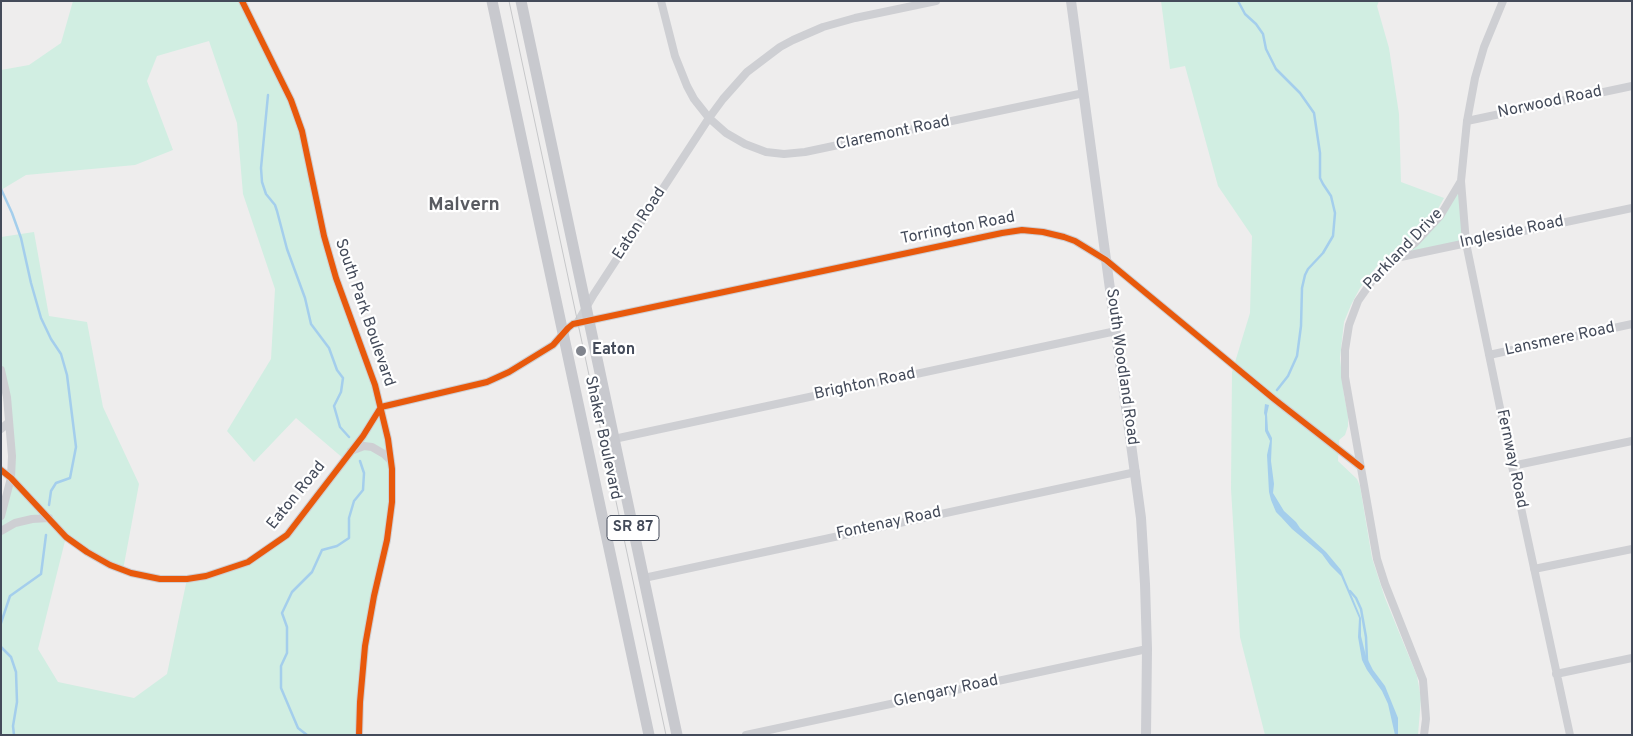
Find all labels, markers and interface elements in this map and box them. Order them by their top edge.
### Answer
street label: Norwood Road [1496,83,1604,123]
street label: Claremont Road [834,113,952,155]
street label: Eaton Road [610,184,670,264]
district label: Malvern [428,195,500,217]
street label: Parkland Drive [1360,205,1448,295]
street label: Torrington Road [899,209,1017,249]
street label: Ingleside Road [1458,213,1566,253]
street label: South Park Boulevard [330,237,398,389]
street label: South Woodland Road [1100,287,1142,447]
street label: Lansmere Road [1503,319,1617,361]
place label: Eaton [592,341,635,361]
marker: Eaton [574,344,588,358]
street label: Brighton Road [813,365,917,405]
street label: Shaker Boulevard [579,374,625,502]
street label: Fernway Road [1491,408,1531,510]
street label: Eaton Road [264,458,330,534]
street label: Fontenay Road [835,504,943,544]
road number: SR 87 [607,516,659,540]
street label: Glengary Road [892,672,1000,712]

